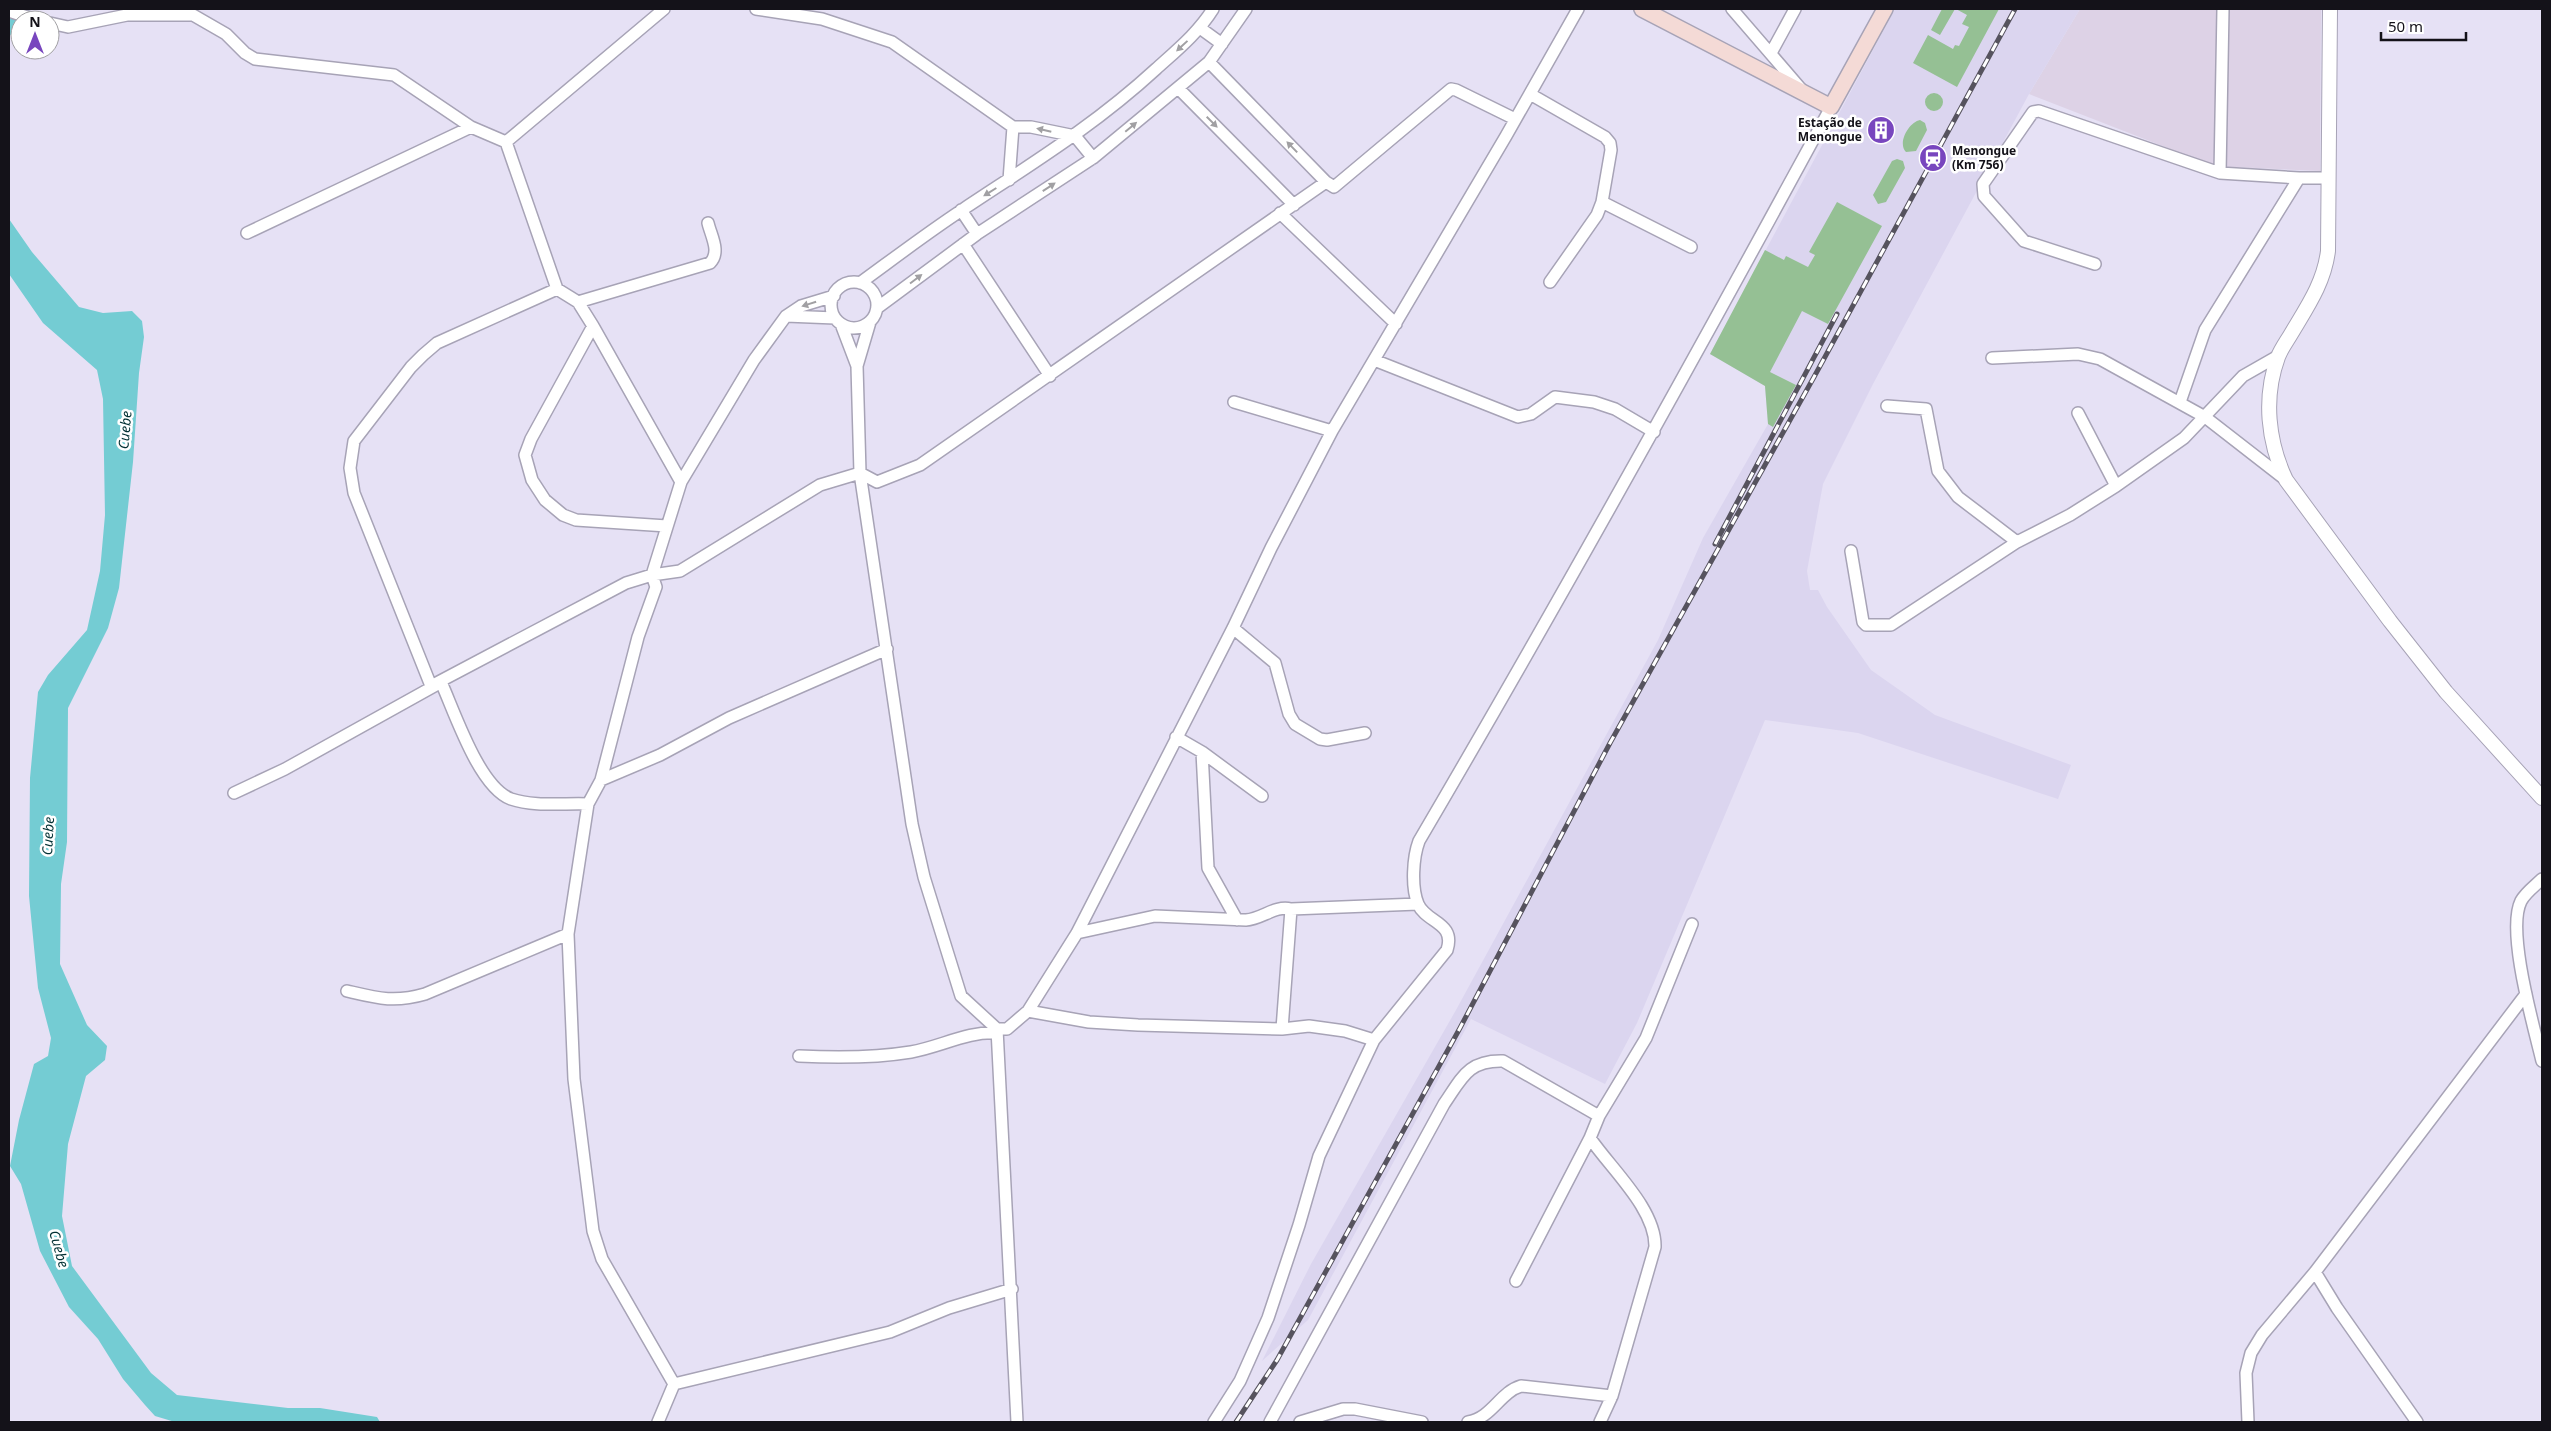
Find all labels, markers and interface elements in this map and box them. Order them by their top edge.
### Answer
north arrow [10,10,60,60]
scale bar [2381,10,2466,42]
text: N [29,12,41,31]
text: 50 m [2388,16,2423,36]
one-way arrow [1176,40,1188,52]
place label: Estação de Menongue [1798,114,1862,145]
building icon: Estação de Menongue [1866,115,1896,145]
one-way arrow [1206,116,1218,128]
one-way arrow [1124,121,1136,133]
one-way arrow [1036,126,1052,134]
one-way arrow [1286,141,1298,153]
place label: Menongue (Km 756) [1952,142,2016,173]
station icon: Menongue (Km 756) [1918,143,1948,173]
one-way arrow [1043,182,1056,191]
one-way arrow [984,187,997,196]
one-way arrow [909,274,923,284]
one-way arrow [801,300,816,308]
water label: Cuebe [113,410,136,450]
water label: Cuebe [37,816,58,856]
water label: Cuebe [45,1228,74,1270]

